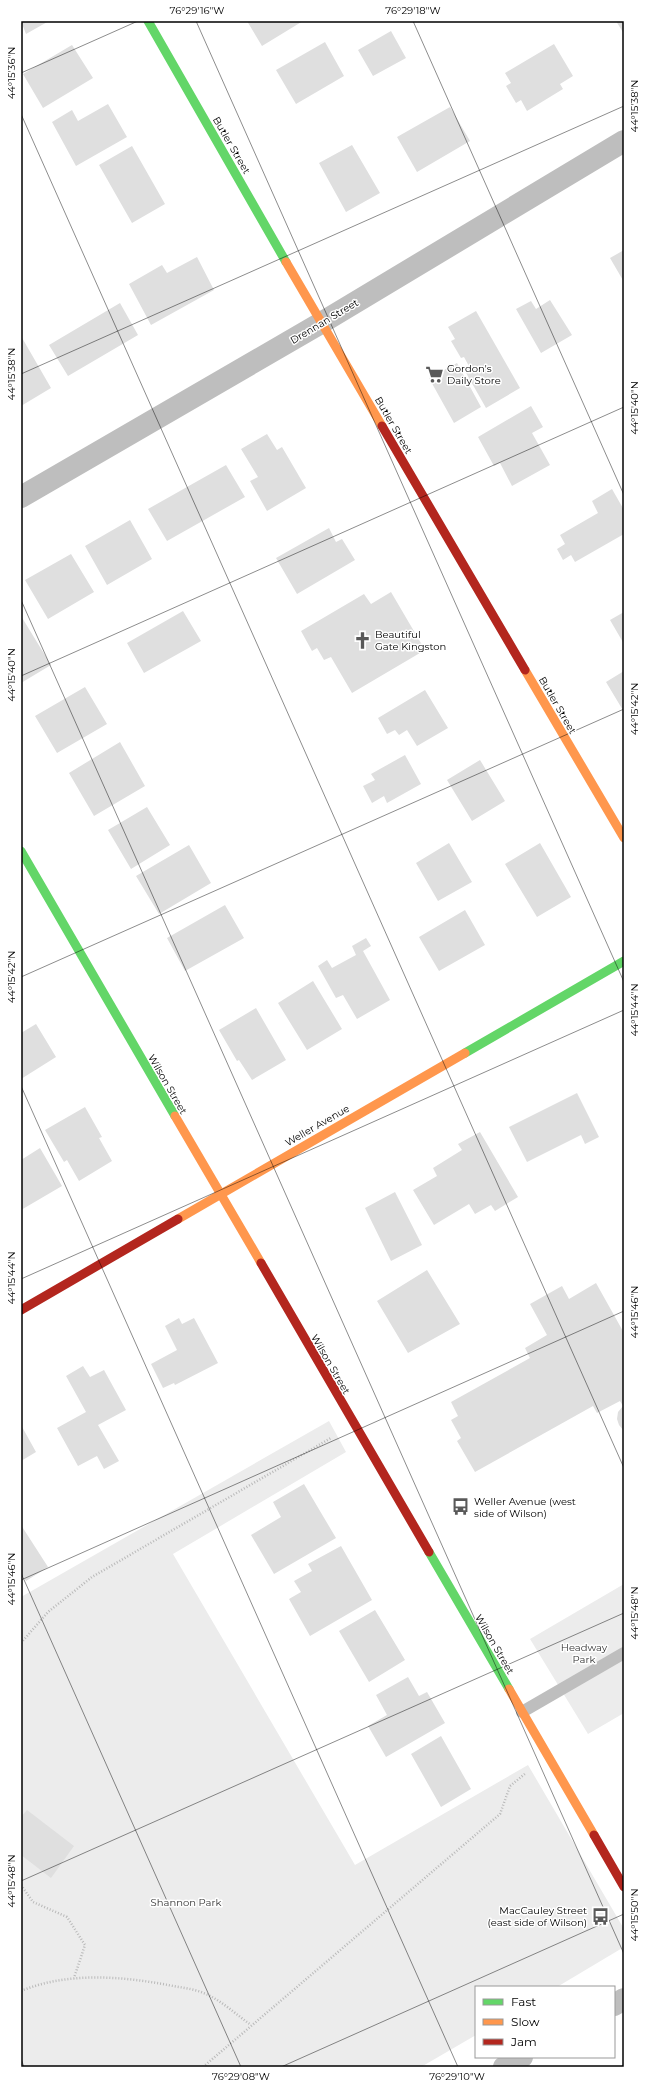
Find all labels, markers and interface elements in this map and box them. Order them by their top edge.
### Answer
text: 76°29'16"W [170,4,224,17]
text: 76°29'18"W [385,4,441,17]
text: 44°15'36"N [5,47,18,99]
text: 44°15'38"N [628,80,641,132]
street label: Butler Street [210,114,253,176]
street label: Drennan Street [288,296,361,347]
text: 44°15'38"N [5,348,18,400]
place label: Gordon's Daily Store [447,362,501,387]
supermarket icon: Gordon's Daily Store [424,364,444,384]
text: 44°15'40"N [628,381,641,435]
street label: Butler Street [372,394,415,456]
place label: Beautiful Gate Kingston [375,628,446,653]
church icon: Beautiful Gate Kingston [352,630,372,650]
text: 44°15'40"N [5,648,18,702]
street label: Butler Street [536,674,579,736]
text: 44°15'42"N [628,683,641,735]
text: 44°15'42"N [5,951,18,1003]
text: 44°15'44"N [628,983,641,1037]
street label: Wilson Street [145,1052,190,1117]
street label: Weller Avenue [283,1102,352,1149]
text: 44°15'44"N [5,1251,18,1305]
text: 44°15'46"N [628,1286,641,1338]
street label: Wilson Street [308,1332,353,1397]
place label: Weller Avenue (west side of Wilson) [474,1495,576,1520]
bus stop icon: Weller Avenue (west side of Wilson) [451,1497,471,1517]
text: 44°15'46"N [5,1553,18,1605]
text: 44°15'48"N [628,1586,641,1640]
street label: Wilson Street [472,1612,517,1677]
park label: Headway Park [561,1641,608,1666]
text: 44°15'48"N [5,1854,18,1908]
text: 44°15'50"N [628,1888,641,1942]
park label: Shannon Park [151,1896,221,1909]
place label: MacCauley Street (east side of Wilson) [488,1904,587,1929]
bus stop icon: MacCauley Street (east side of Wilson) [590,1906,610,1926]
legend [475,1986,615,2058]
text: Fast [511,1994,536,2009]
text: Slow [511,2014,540,2029]
text: Jam [510,2034,537,2049]
text: 76°29'08"W [212,2070,270,2083]
text: 76°29'10"W [429,2070,485,2083]

